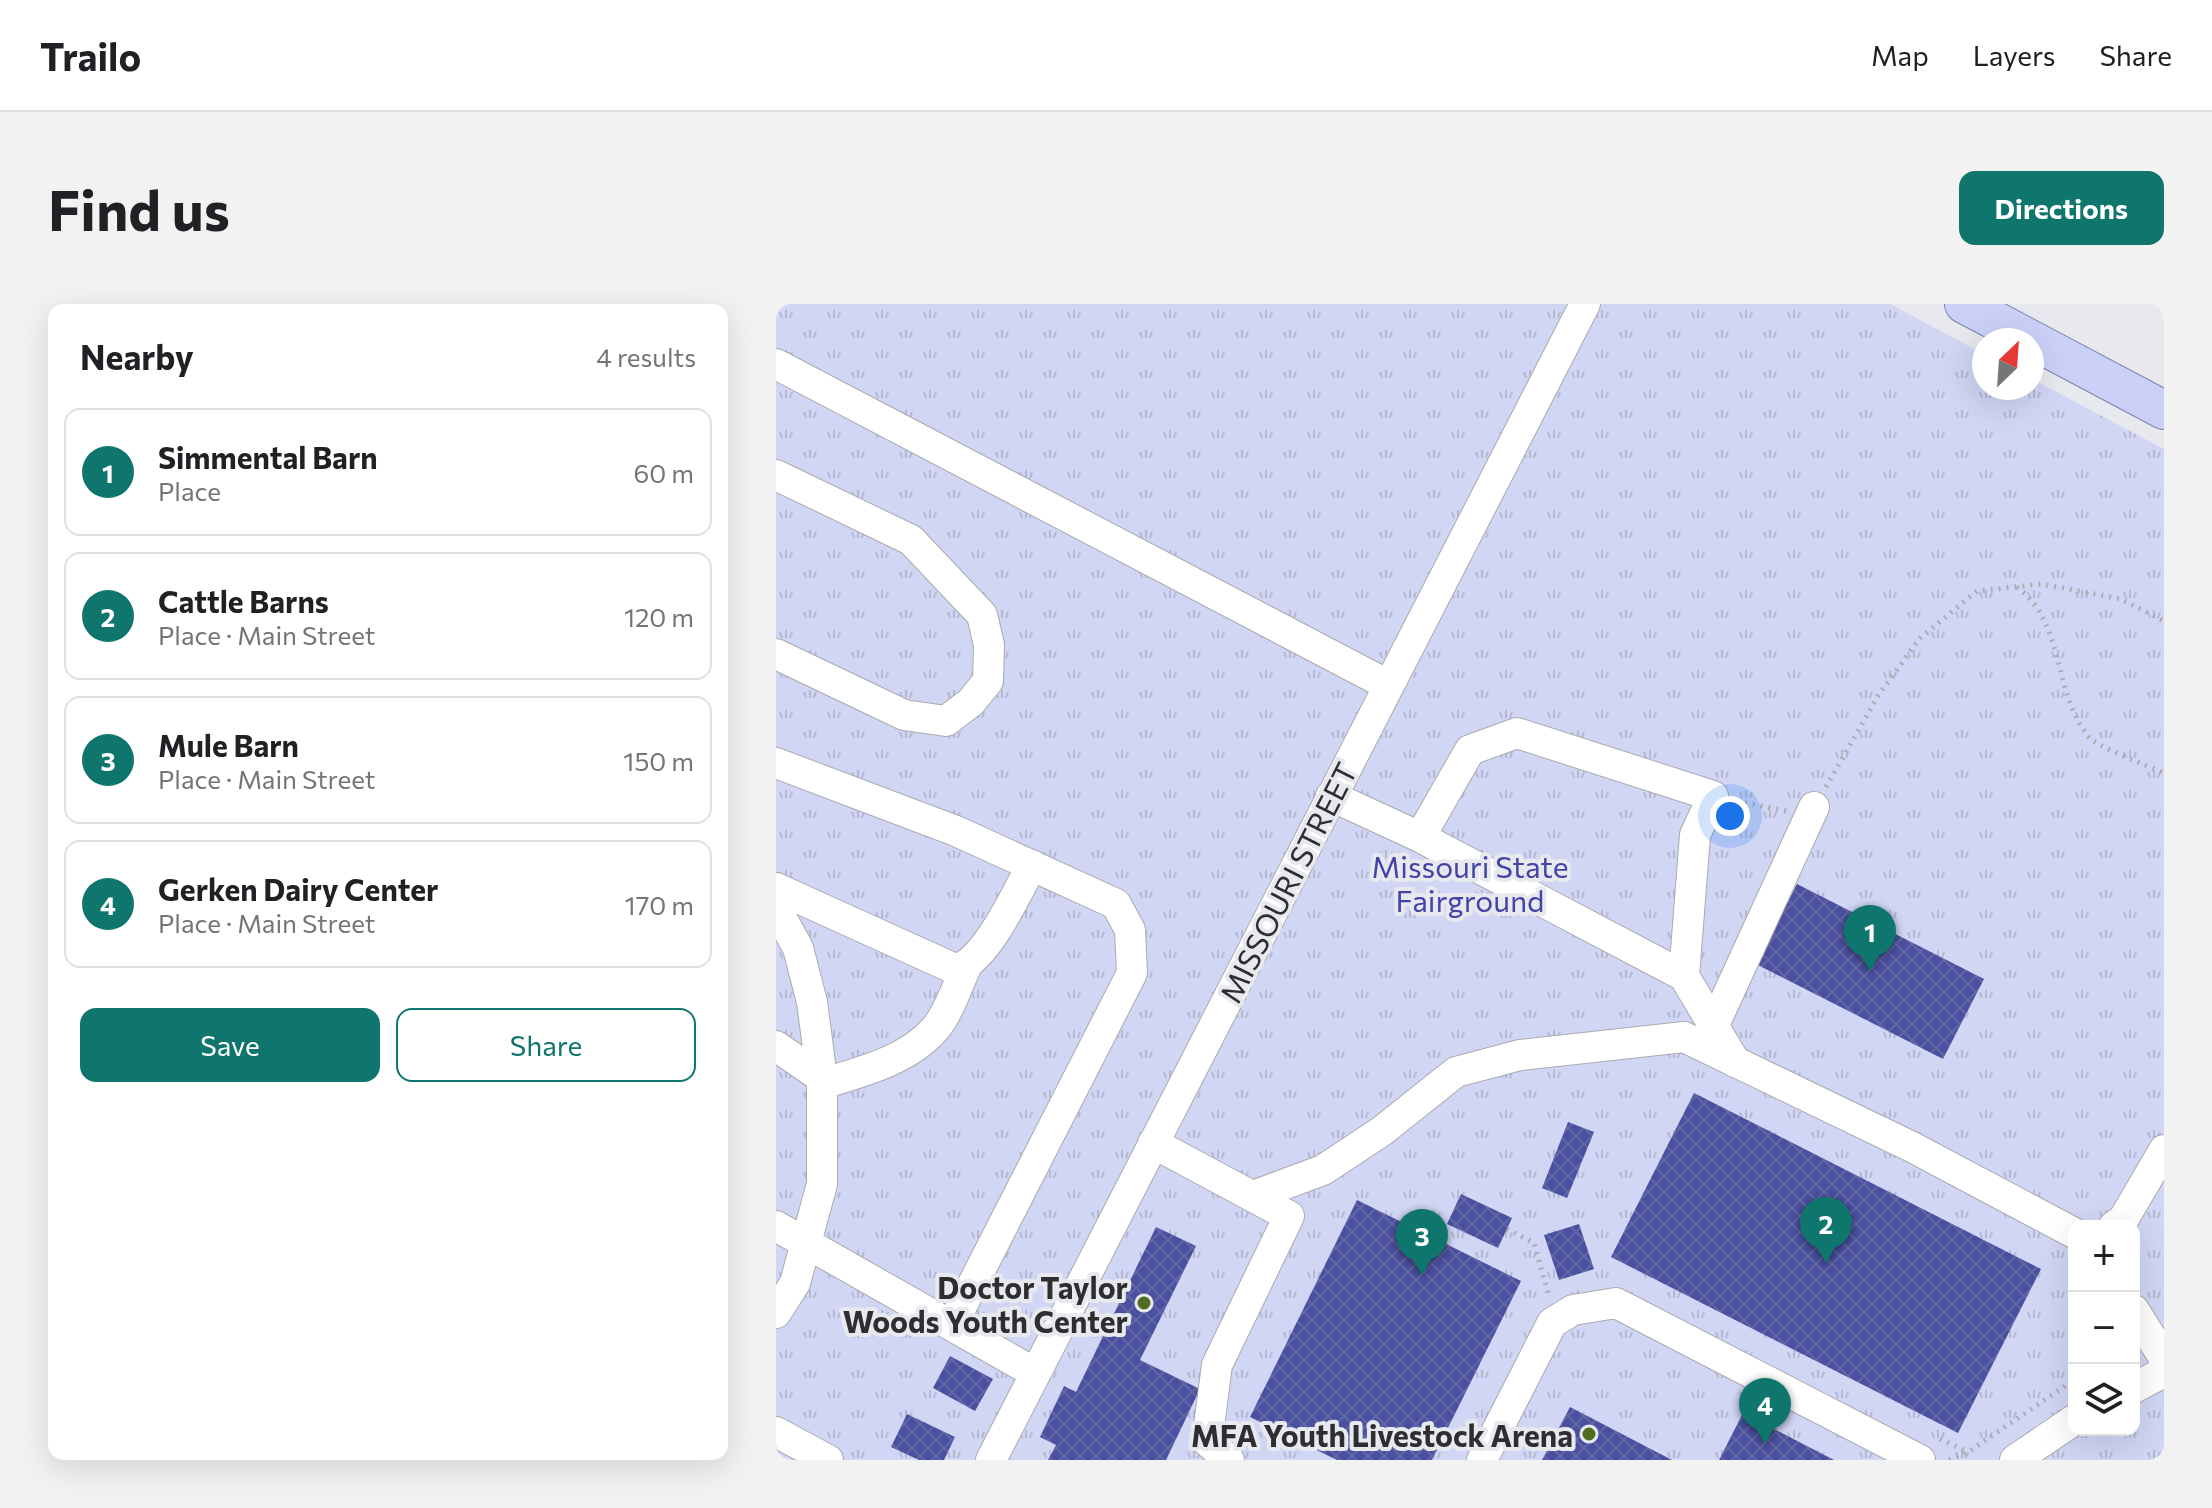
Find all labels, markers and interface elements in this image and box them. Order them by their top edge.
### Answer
text: Trailo [40,32,141,79]
text: Map [1871,38,1929,72]
text: Layers [1973,38,2055,72]
text: Share [2099,38,2172,72]
button: Directions [1959,171,2164,245]
text: Find us [48,174,230,243]
north arrow [1972,328,2044,400]
text: Nearby [80,335,194,377]
text: 4 results [596,341,696,372]
text: Simmental Barn [158,438,378,475]
text: 1 [102,457,114,488]
text: 60 m [634,457,694,488]
text: Place [158,475,221,506]
text: Cattle Barns [158,582,329,619]
text: 2 [101,601,115,632]
text: 120 m [624,601,694,632]
text: Place · Main Street [158,619,375,650]
text: Mule Barn [158,726,299,763]
text: 3 [100,745,116,776]
text: 150 m [623,745,694,776]
street label: MISSOURI STREET [1211,756,1363,1008]
text: Place · Main Street [158,763,375,794]
your location [1710,796,1750,836]
park label: Missouri State Fairground [1371,847,1569,918]
text: Gerken Dairy Center [158,870,439,907]
text: 4 [100,889,116,920]
text: 170 m [625,889,694,920]
pin: 1 [1844,905,1896,971]
text: Place · Main Street [158,907,375,938]
button: Save [80,1008,380,1082]
button: Share [396,1008,696,1082]
pin: 2 [1800,1197,1852,1263]
pin: 3 [1396,1209,1448,1275]
map controls [2068,1220,2140,1436]
button: + [2068,1220,2140,1292]
place label: Doctor Taylor Woods Youth Center [843,1268,1128,1339]
button: − [2068,1292,2140,1364]
marker: Doctor Taylor Woods Youth Center [1135,1294,1153,1312]
button: layers [2068,1364,2140,1436]
pin: 4 [1739,1378,1791,1444]
place label: MFA Youth Livestock Arena [1191,1416,1573,1453]
marker: MFA Youth Livestock Arena [1580,1425,1598,1443]

